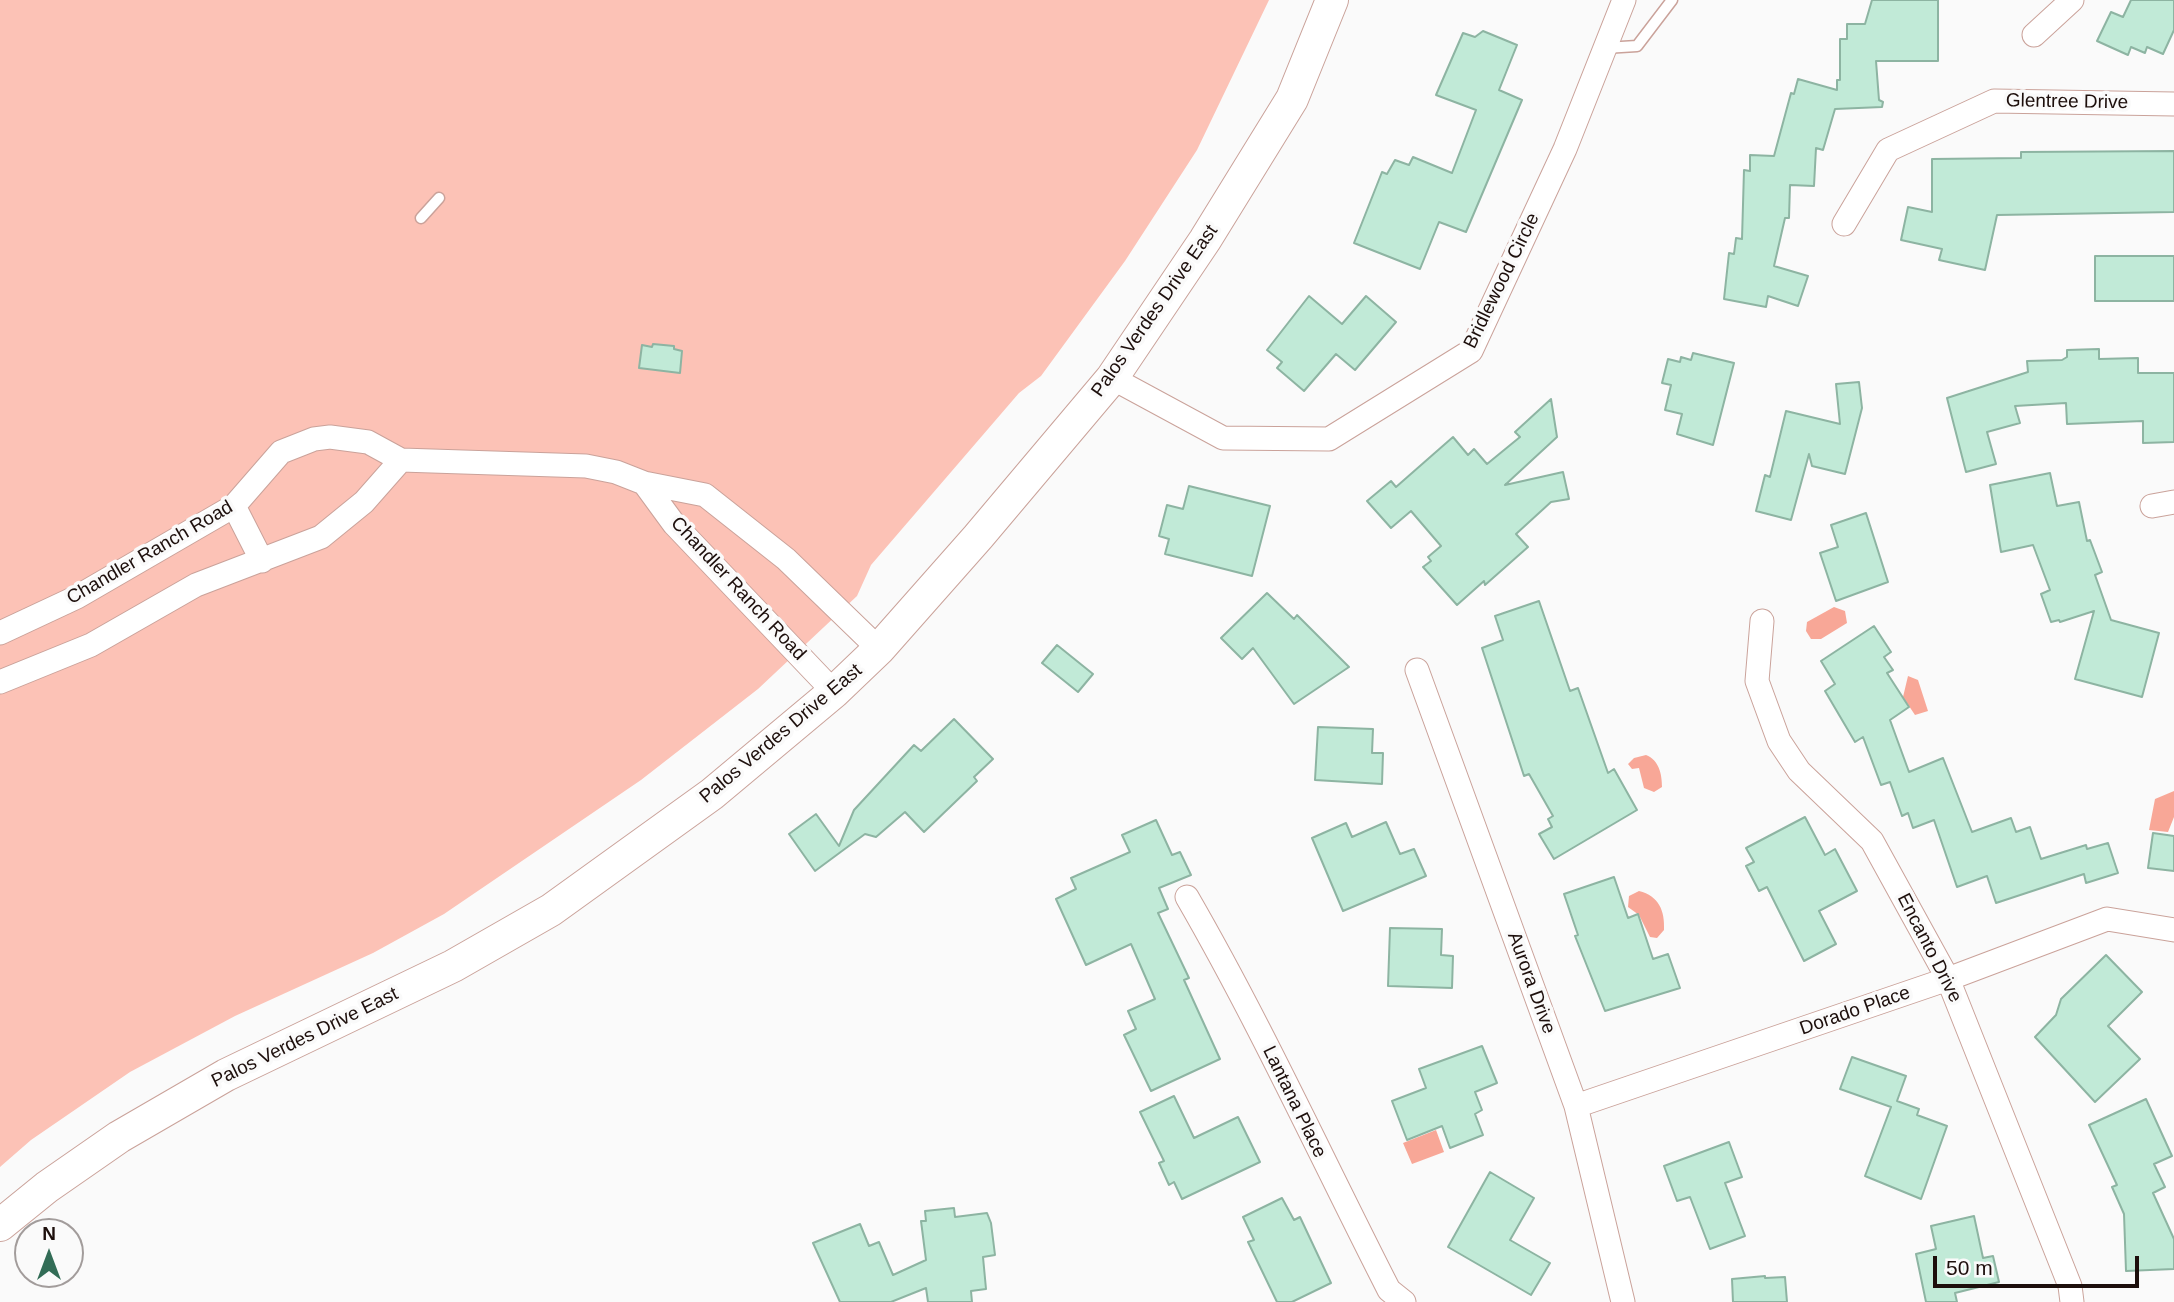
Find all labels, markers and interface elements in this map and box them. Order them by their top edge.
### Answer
street label: Glentree Drive [2006,90,2128,114]
street label: Bridlewood Circle [1459,210,1545,352]
street label: Palos Verdes Drive East [1087,221,1223,401]
street label: Chandler Ranch Road [63,496,237,610]
street label: Chandler Ranch Road [666,512,810,666]
street label: Palos Verdes Drive East [695,659,867,809]
street label: Encanto Drive [1892,890,1966,1006]
street label: Aurora Drive [1502,929,1560,1037]
street label: Dorado Place [1797,981,1913,1041]
street label: Palos Verdes Drive East [208,983,402,1093]
street label: Lantana Place [1257,1042,1331,1162]
north arrow [14,1218,84,1288]
text: N [42,1223,56,1244]
scale bar [1936,1242,2142,1286]
text: 50 m [1946,1256,1993,1279]

